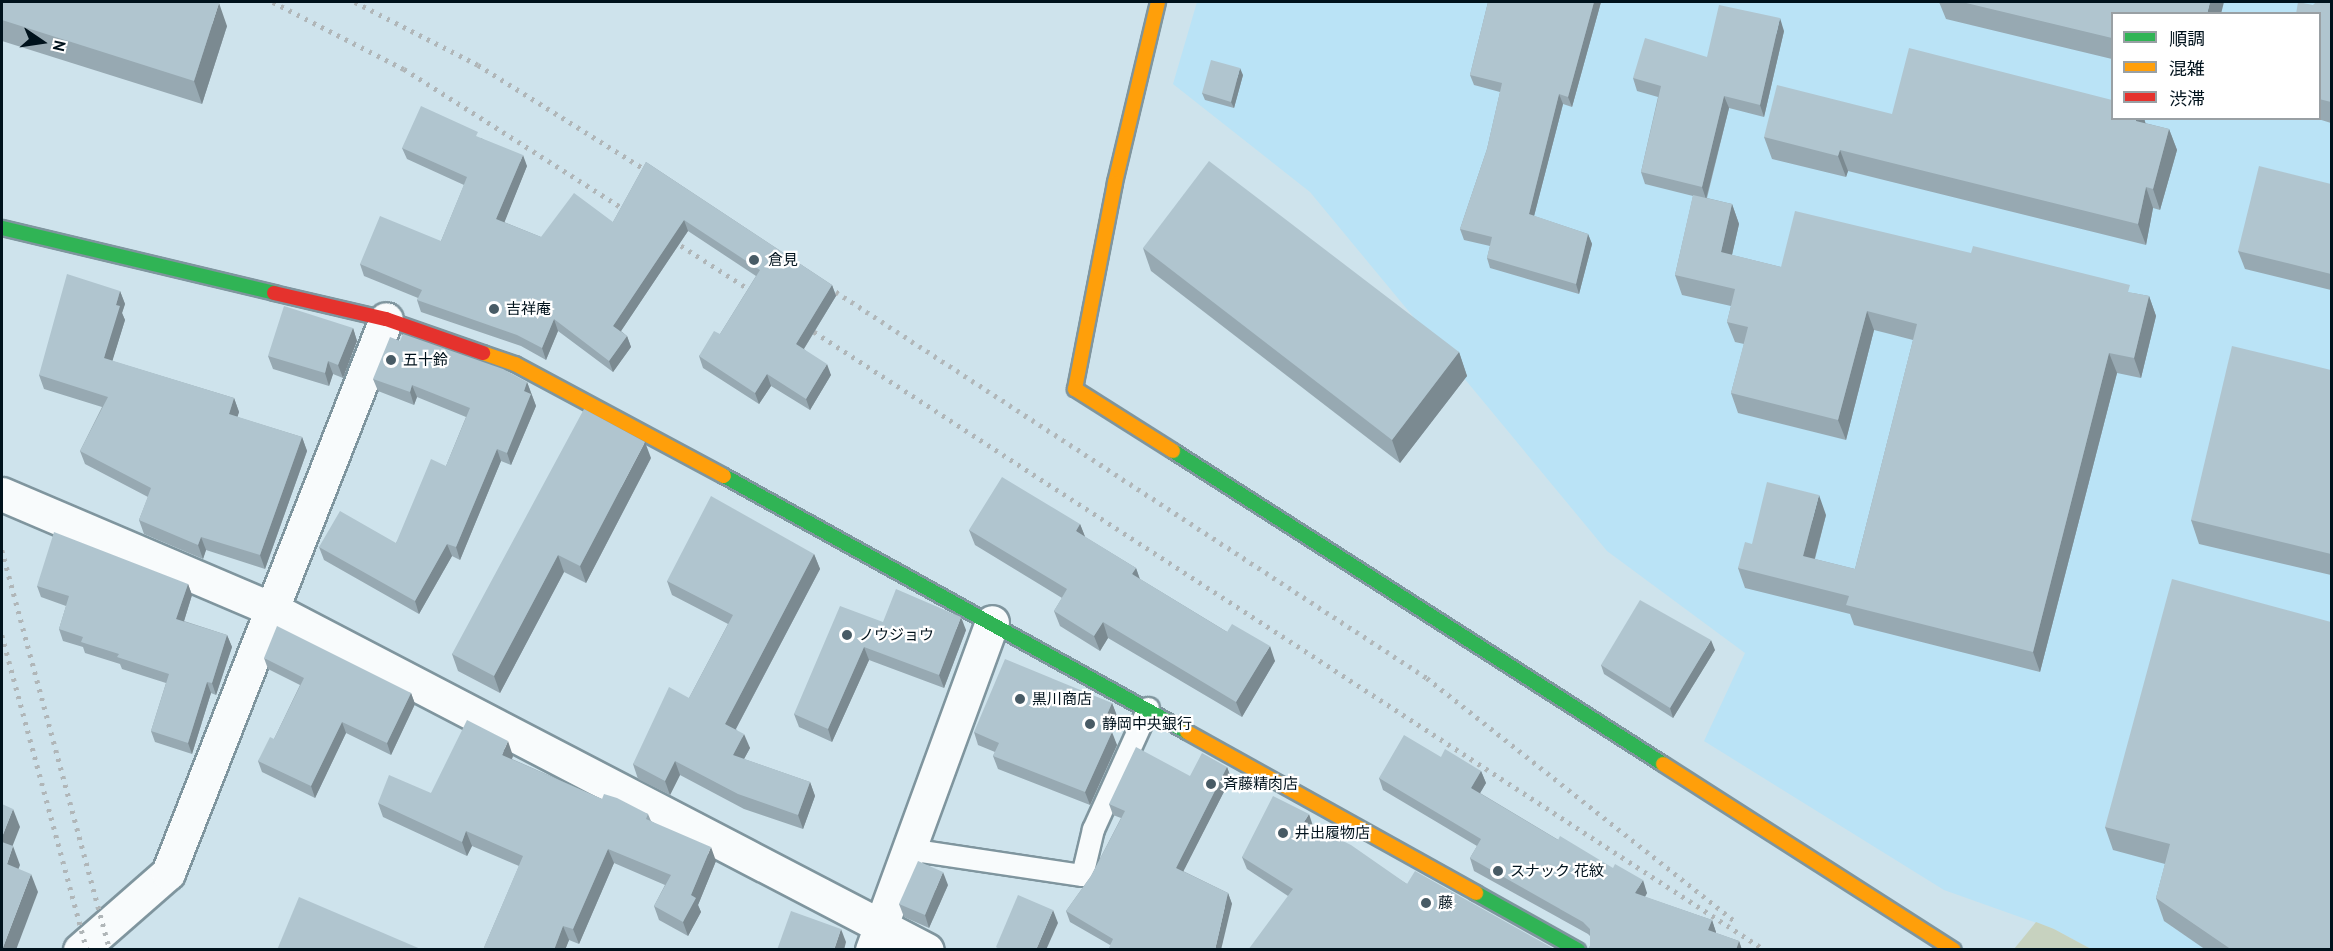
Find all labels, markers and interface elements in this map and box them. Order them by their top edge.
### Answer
north arrow [12,12,72,72]
legend [2111,12,2321,120]
text: 順調 [2169,27,2205,50]
text: N [49,39,70,53]
text: 混雑 [2169,57,2205,80]
text: 渋滞 [2169,87,2205,110]
marker: 倉見 [745,251,763,269]
place label: 倉見 [768,251,798,269]
place label: 吉祥庵 [506,300,551,318]
marker: 吉祥庵 [487,302,501,316]
place label: 五十鈴 [403,351,448,369]
marker: 五十鈴 [384,353,398,367]
place label: ノウジョウ [859,626,934,644]
marker: ノウジョウ [840,628,854,642]
place label: 黒川商店 [1032,690,1092,708]
marker: 黒川商店 [1013,692,1027,706]
place label: 静岡中央銀行 [1102,715,1192,733]
marker: 静岡中央銀行 [1083,717,1097,731]
place label: 斉藤精肉店 [1223,775,1298,793]
marker: 斉藤精肉店 [1204,777,1218,791]
place label: 井出履物店 [1295,824,1370,842]
marker: 井出履物店 [1276,826,1290,840]
place label: スナック 花紋 [1510,862,1604,880]
marker: スナック 花紋 [1491,864,1505,878]
place label: 藤 [1438,894,1453,912]
marker: 藤 [1419,896,1433,910]

